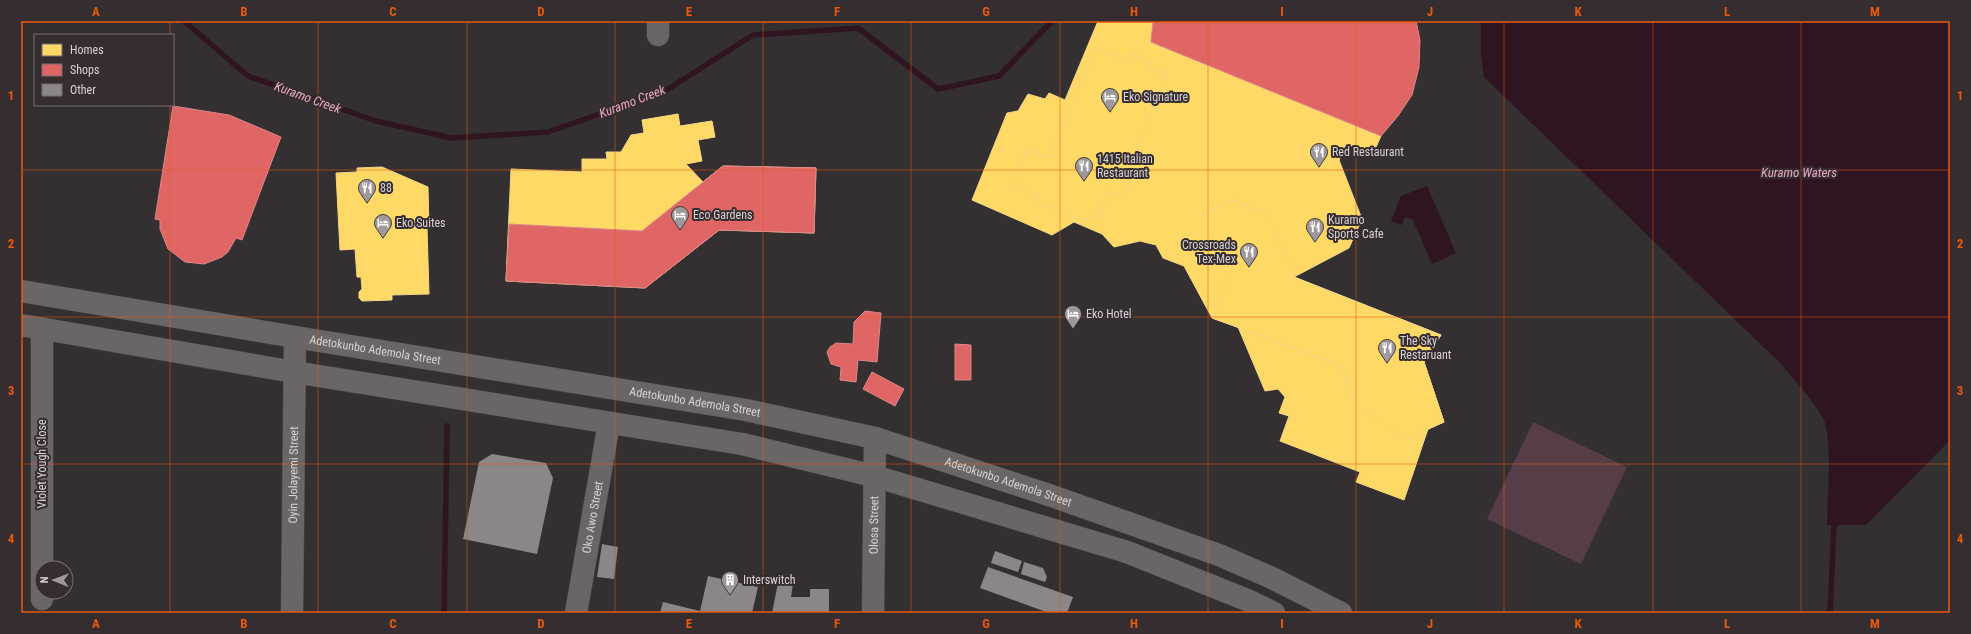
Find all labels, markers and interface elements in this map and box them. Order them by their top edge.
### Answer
text: A [92,4,100,19]
text: B [240,4,248,19]
text: C [389,4,397,19]
text: D [537,4,545,19]
text: E [686,4,693,19]
text: F [834,4,840,19]
text: G [982,4,990,19]
text: H [1130,4,1138,19]
text: I [1280,4,1284,19]
text: J [1427,4,1433,19]
text: K [1574,4,1582,19]
text: L [1724,4,1730,19]
text: M [1870,4,1880,19]
legend [34,34,174,106]
text: Homes [70,43,104,57]
text: Shops [70,63,99,77]
water label: Kuramo Creek [273,79,343,117]
water label: Kuramo Creek [597,82,668,121]
text: Other [70,83,96,97]
hotel icon: Eko Signature [1100,87,1120,112]
text: 1 [8,88,14,103]
text: 1 [1957,88,1963,103]
place label: Eko Signature [1123,90,1189,104]
restaurant icon: Red Restaurant [1309,142,1329,167]
place label: Red Restaurant [1332,145,1404,159]
place label: 1415 Italian Restaurant [1097,152,1153,180]
restaurant icon: 1415 Italian Restaurant [1074,156,1094,181]
water label: Kuramo Waters [1761,165,1837,180]
restaurant icon: 88 [357,178,377,203]
place label: 88 [380,181,392,195]
hotel icon: Eco Gardens [670,205,690,230]
place label: Eco Gardens [693,208,752,222]
hotel icon: Eko Suites [373,213,393,238]
place label: Kuramo Sports Cafe [1328,213,1384,241]
place label: Eko Suites [396,216,446,230]
restaurant icon: Kuramo Sports Cafe [1305,217,1325,242]
text: 2 [8,236,15,251]
text: 2 [1957,236,1964,251]
place label: Crossroads Tex-Mex [1182,238,1236,266]
restaurant icon: Crossroads Tex-Mex [1239,242,1259,267]
hotel icon: Eko Hotel [1063,304,1083,329]
place label: Eko Hotel [1086,307,1132,321]
street label: Adetokunbo Ademola Street [308,332,442,368]
place label: The Sky Restaruant [1400,334,1452,362]
restaurant icon: The Sky Restaruant [1377,338,1397,363]
text: 3 [8,383,14,398]
text: 3 [1957,383,1963,398]
street label: Adetokunbo Ademola Street [628,384,762,420]
street label: Violet Yough Close [35,419,49,509]
street label: Oyin Jolayemi Street [286,426,301,524]
street label: Adetokunbo Ademola Street [943,454,1074,510]
street label: Oko Awo Street [579,480,606,555]
street label: Olosa Street [867,495,881,554]
text: 4 [8,531,15,546]
text: 4 [1957,531,1964,546]
north arrow [34,560,74,600]
building icon: Interswitch [720,570,740,595]
place label: Interswitch [743,573,796,587]
text: N [38,576,51,583]
text: A [92,616,100,631]
text: B [240,616,248,631]
text: C [389,616,397,631]
text: D [537,616,545,631]
text: E [686,616,693,631]
text: F [834,616,840,631]
text: G [982,616,990,631]
text: H [1130,616,1138,631]
text: I [1280,616,1284,631]
text: J [1427,616,1433,631]
text: K [1574,616,1582,631]
text: L [1724,616,1730,631]
text: M [1870,616,1880,631]

